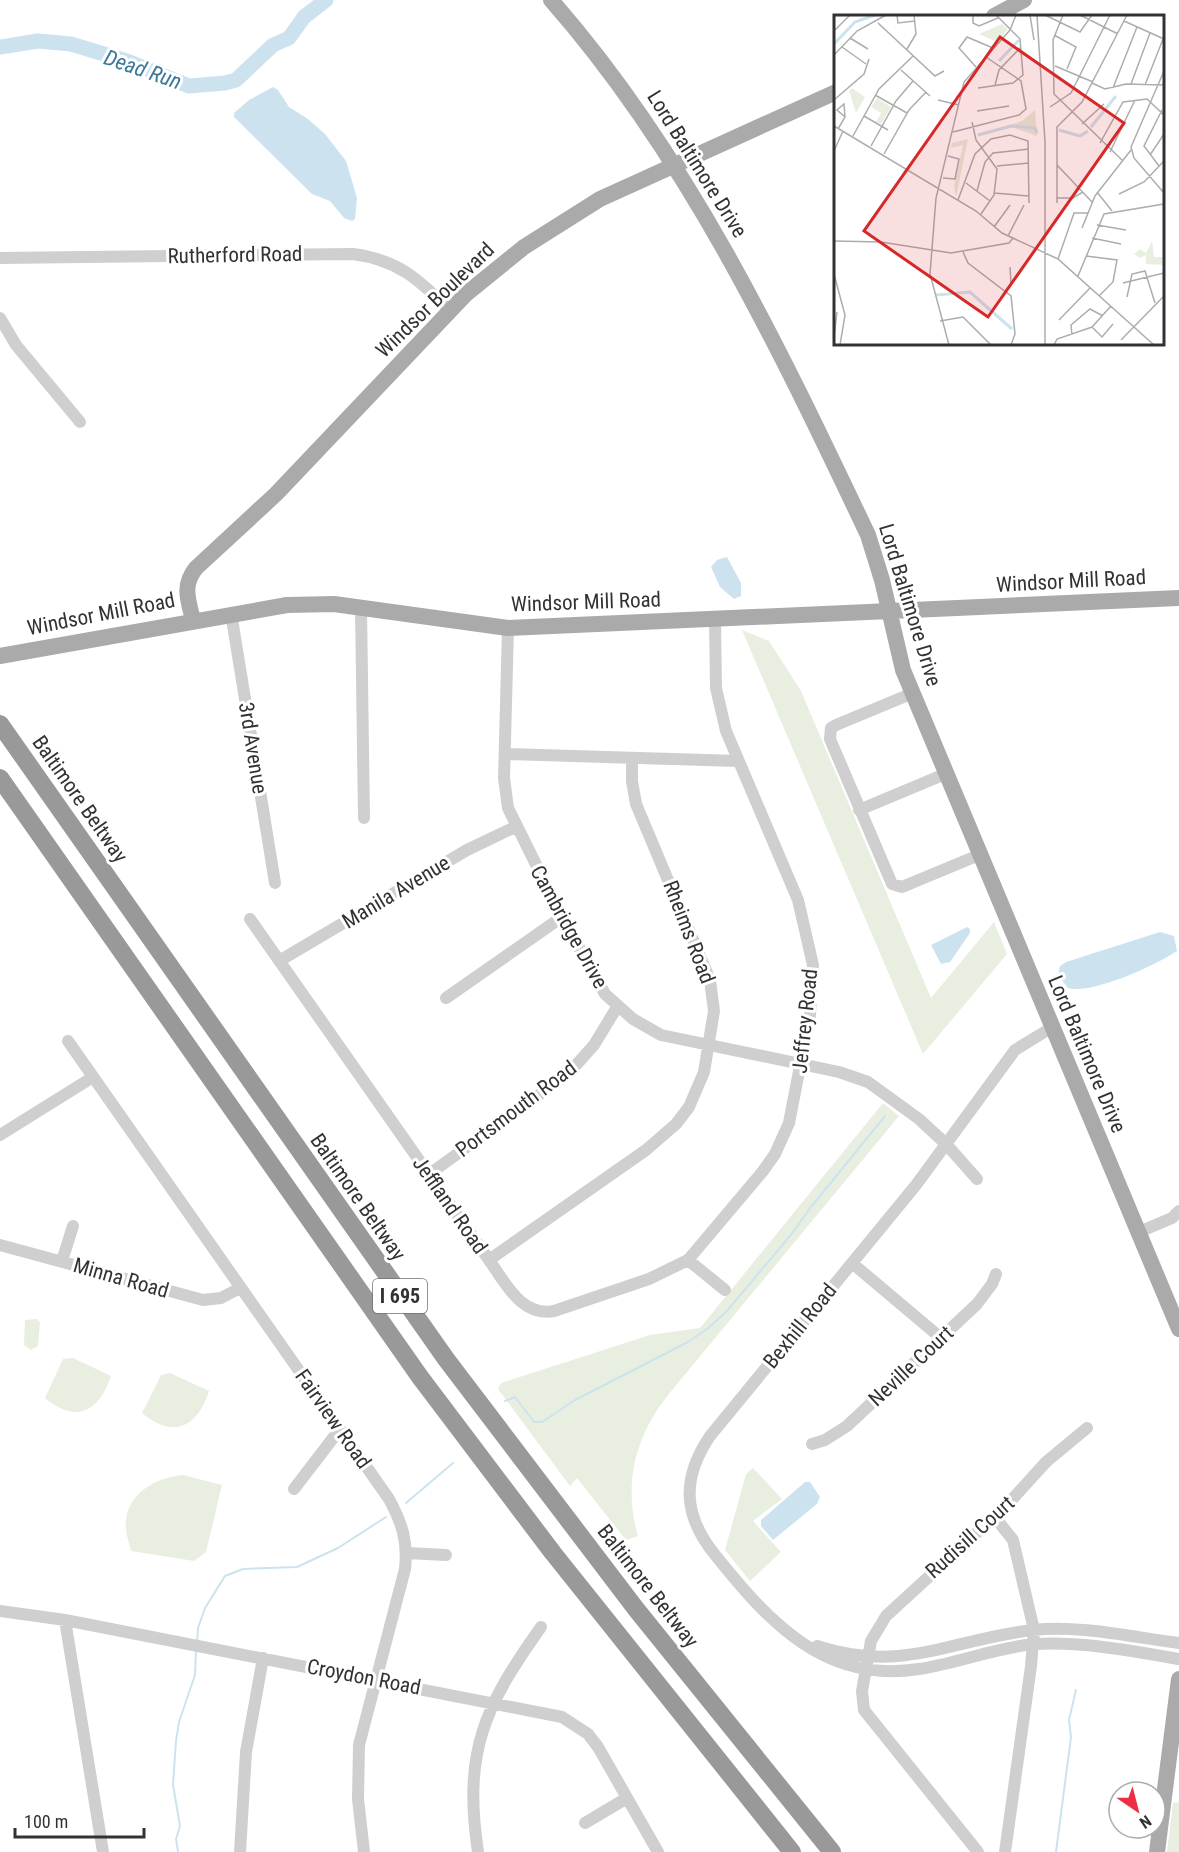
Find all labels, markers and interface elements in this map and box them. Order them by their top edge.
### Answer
inset map [834,15,1164,345]
water label: Dead Run [101,45,185,94]
street label: Lord Baltimore Drive [642,86,752,242]
street label: Windsor Boulevard [371,238,499,362]
street label: Rutherford Road [167,242,303,268]
street label: Lord Baltimore Drive [874,521,946,689]
street label: Windsor Mill Road [995,565,1147,597]
street label: Windsor Mill Road [511,587,661,617]
street label: Windsor Mill Road [25,588,177,640]
street label: 3rd Avenue [234,701,272,796]
street label: Baltimore Beltway [27,731,133,867]
street label: Manila Avenue [338,850,454,933]
street label: Cambridge Drive [525,861,613,993]
street label: Rheims Road [658,877,720,987]
street label: Jeffrey Road [788,968,822,1074]
street label: Lord Baltimore Drive [1043,972,1131,1136]
street label: Portsmouth Road [451,1056,581,1162]
street label: Baltimore Beltway [305,1129,411,1265]
street label: Jeffland Road [408,1152,492,1258]
street label: Minna Road [71,1253,171,1303]
road number: I 695 [373,1279,427,1313]
street label: Bexhill Road [759,1279,841,1373]
street label: Neville Court [864,1321,958,1411]
street label: Fairview Road [290,1365,376,1473]
street label: Rudisill Court [921,1491,1019,1583]
street label: Baltimore Beltway [593,1520,704,1652]
street label: Croydon Road [305,1654,423,1700]
north arrow [1107,1780,1167,1840]
scale bar [15,1801,144,1839]
text: 100 m [24,1811,68,1832]
text: N [1136,1811,1155,1832]

